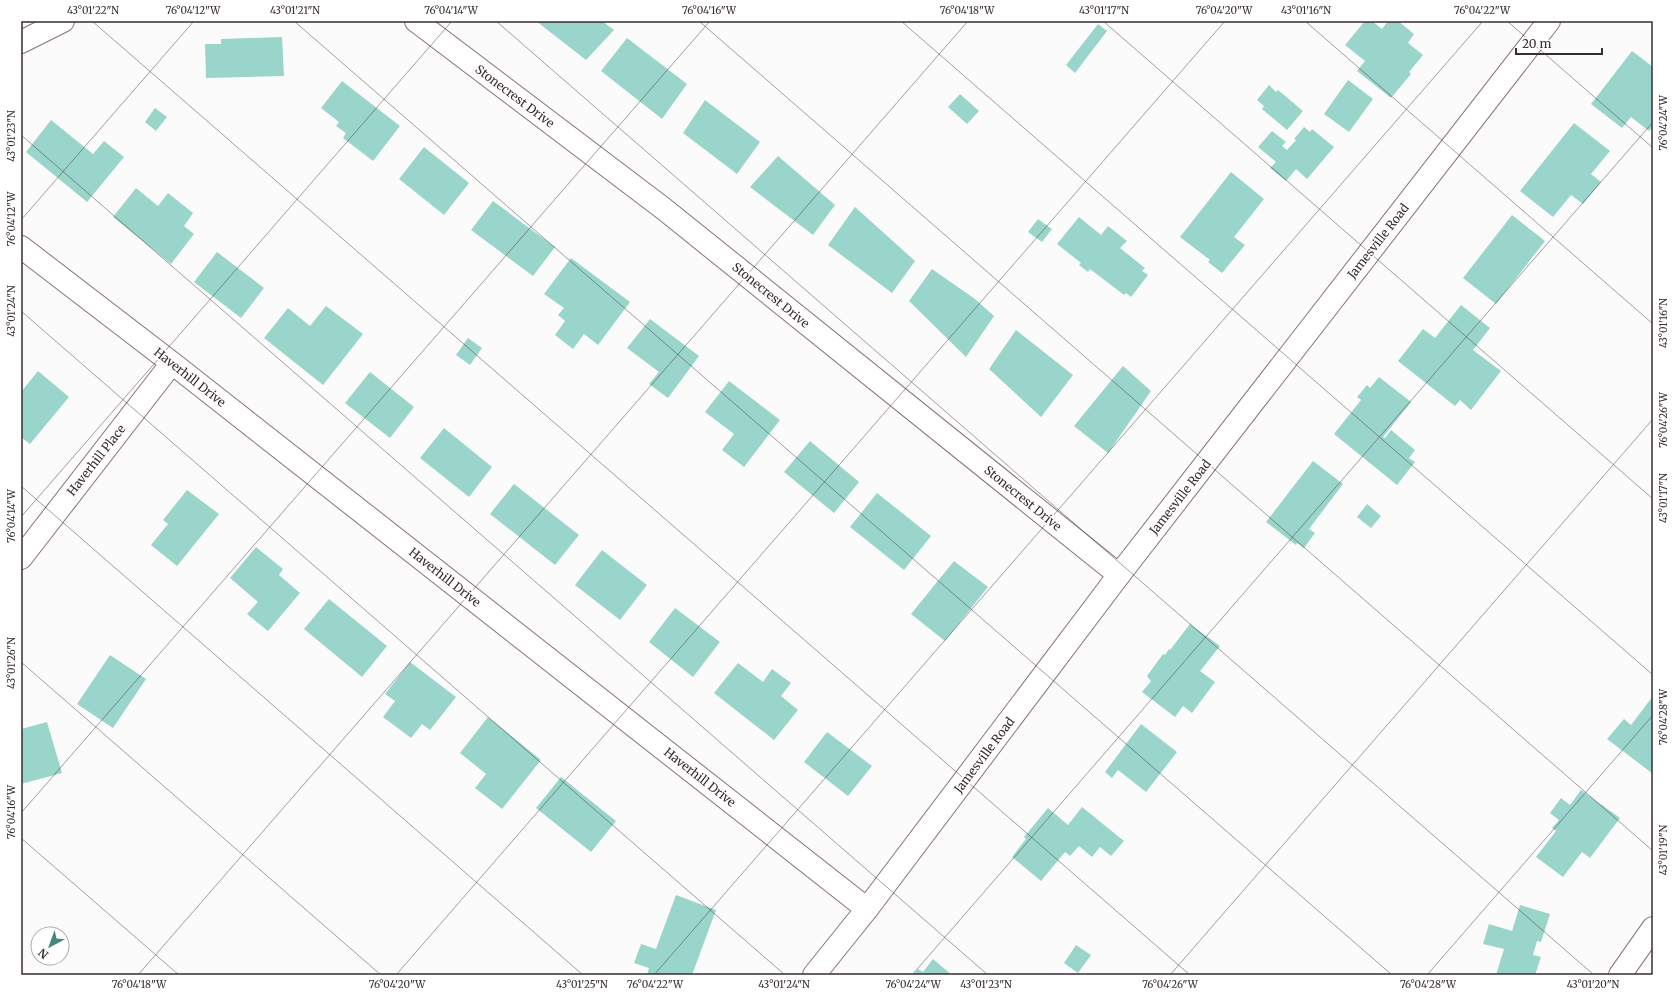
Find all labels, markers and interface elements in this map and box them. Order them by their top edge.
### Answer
text: 43°01'22"N [67,4,119,17]
text: 76°04'12"W [166,4,221,17]
text: 43°01'21"N [270,4,320,17]
text: 76°04'14"W [424,4,479,17]
text: 76°04'16"W [682,4,737,17]
text: 76°04'18"W [940,4,995,17]
text: 43°01'17"N [1079,4,1129,17]
text: 76°04'20"W [1196,4,1253,17]
text: 43°01'16"N [1281,4,1331,17]
text: 76°04'22"W [1454,4,1511,17]
scale bar [1516,30,1602,56]
text: 20 m [1522,36,1551,51]
street label: Stonecrest Drive [473,61,557,131]
text: 76°04'24"W [1657,94,1670,151]
text: 43°01'23"N [5,110,18,162]
text: 76°04'12"W [5,191,18,246]
street label: Jamesville Road [1343,201,1412,282]
street label: Stonecrest Drive [729,259,813,331]
text: 43°01'24"N [5,285,18,337]
text: 43°01'16"N [1657,298,1670,348]
street label: Haverhill Drive [151,344,229,410]
text: 76°04'26"W [1657,391,1670,448]
street label: Haverhill Place [64,422,128,498]
street label: Jamesville Road [1145,457,1214,538]
street label: Stonecrest Drive [981,462,1065,534]
text: 43°01'17"N [1657,473,1670,523]
text: 76°04'14"W [5,488,18,543]
street label: Haverhill Drive [406,544,484,610]
text: 43°01'26"N [5,637,18,689]
text: 76°04'28"W [1657,688,1670,745]
street label: Jamesville Road [950,714,1017,797]
street label: Haverhill Drive [661,744,739,810]
text: 76°04'16"W [5,784,18,839]
text: 43°01'19"N [1657,824,1670,875]
north arrow [30,926,70,966]
text: N [35,945,51,962]
text: 76°04'18"W [112,978,167,991]
text: 76°04'20"W [369,978,426,991]
text: 43°01'25"N [556,978,608,991]
text: 76°04'22"W [627,978,684,991]
text: 43°01'24"N [758,978,810,991]
text: 76°04'24"W [885,978,942,991]
text: 43°01'23"N [960,978,1012,991]
text: 76°04'26"W [1142,978,1199,991]
text: 76°04'28"W [1400,978,1457,991]
text: 43°01'20"N [1567,978,1620,991]

